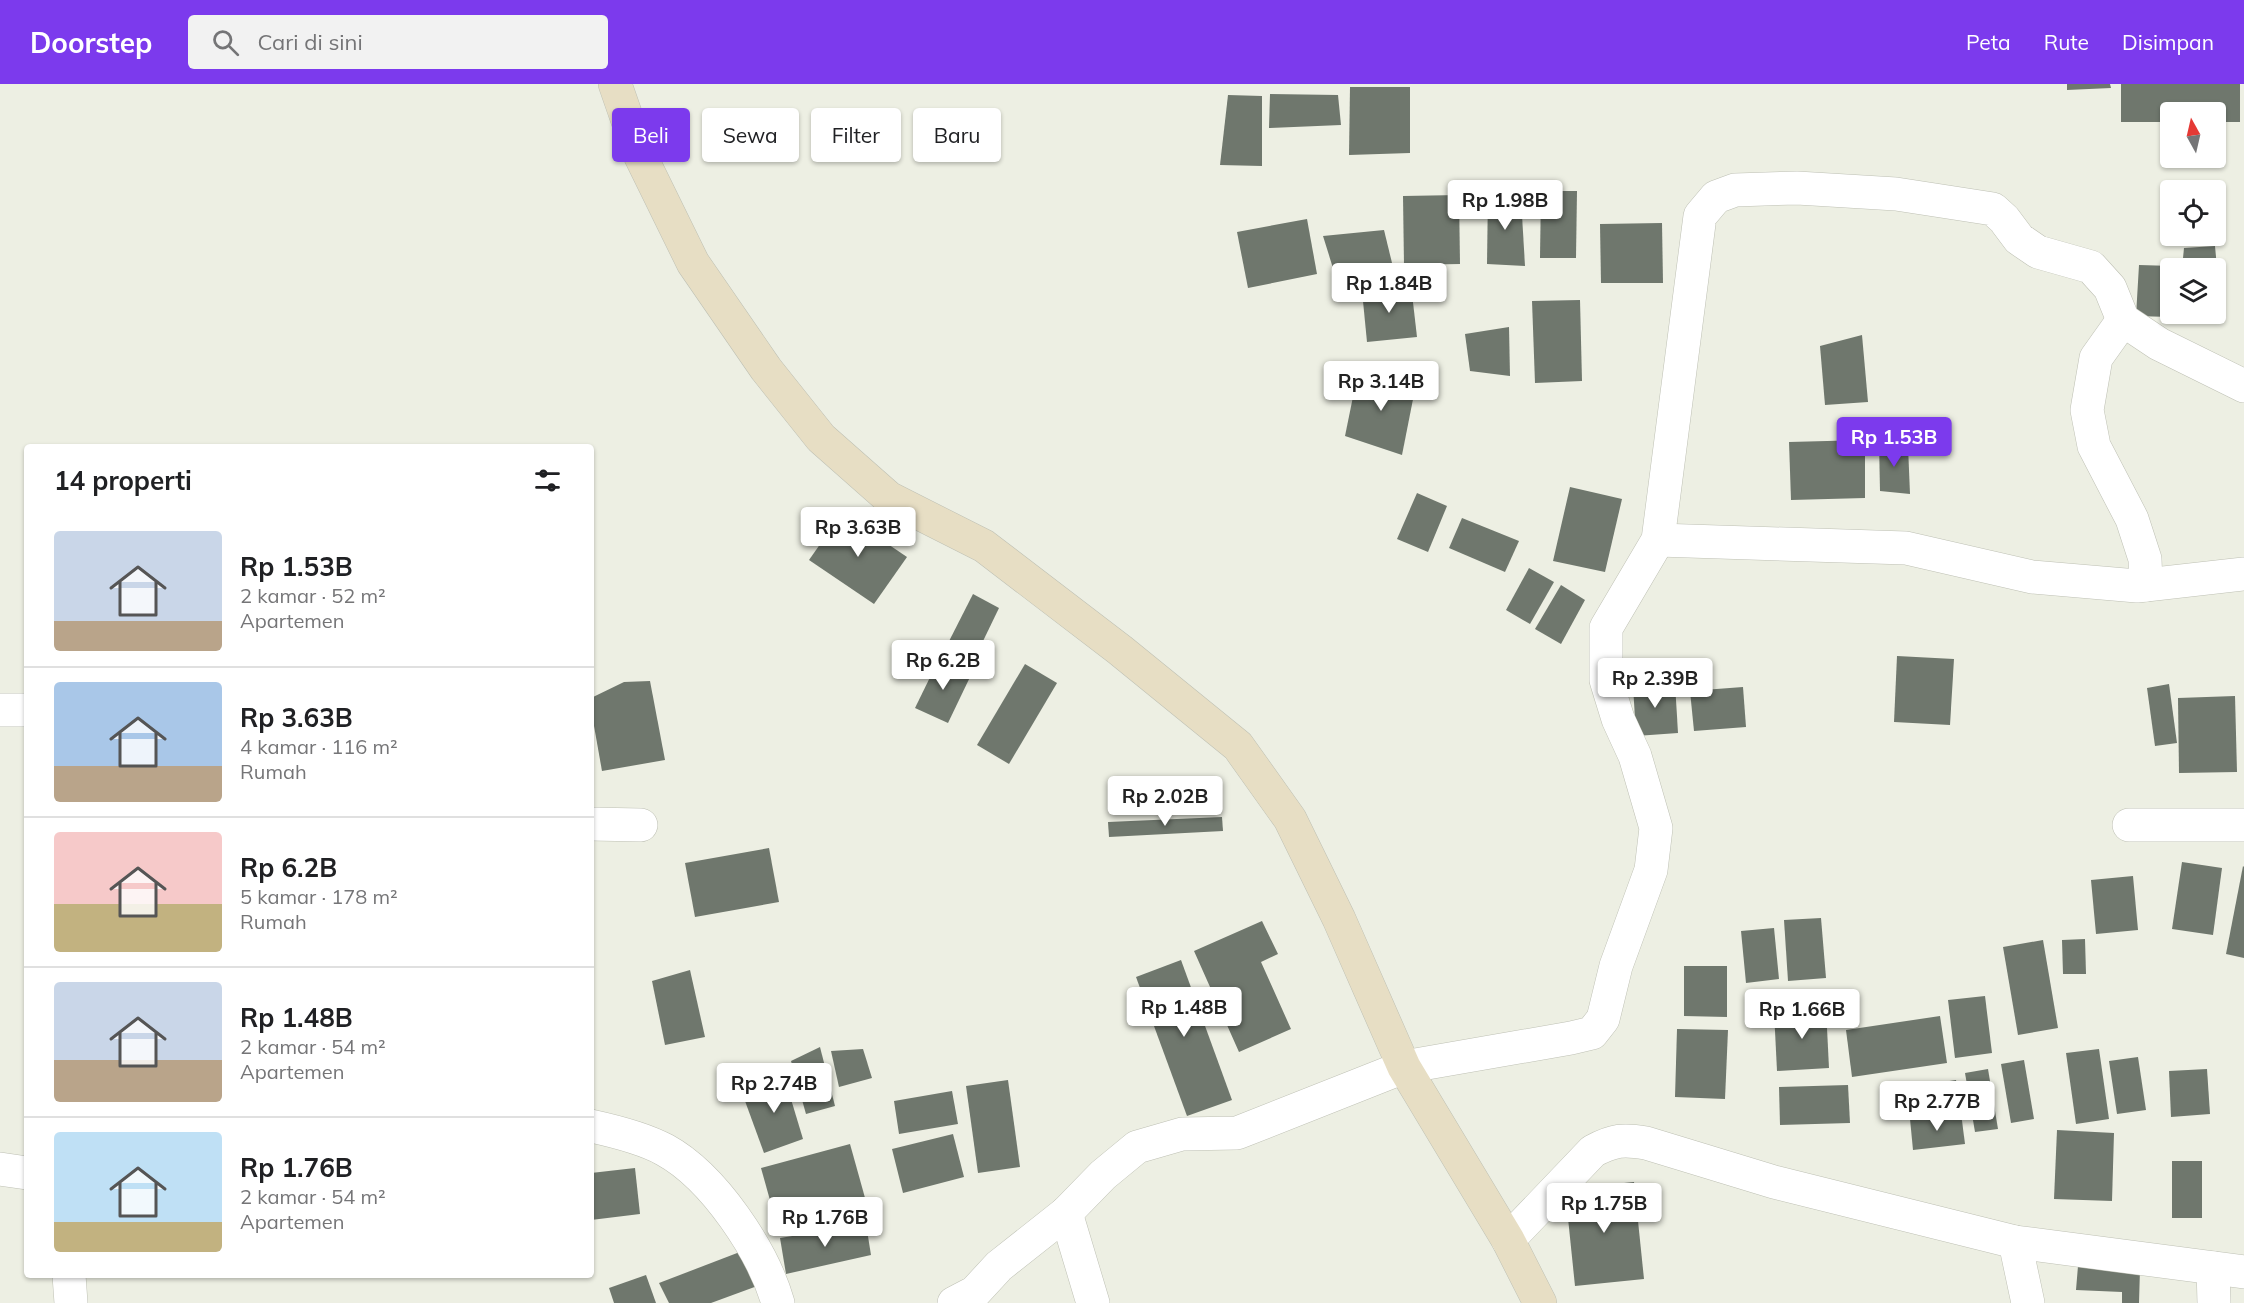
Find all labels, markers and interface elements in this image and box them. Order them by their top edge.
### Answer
search box [188,15,608,69]
text: Doorstep [30,25,152,60]
icon: search [209,26,242,59]
text: Cari di sini [257,28,363,56]
text: Peta [1966,29,2011,55]
text: Rute [2044,29,2089,55]
text: Disimpan [2122,29,2214,55]
north arrow [2160,102,2226,168]
map controls [2160,102,2226,324]
chip: Beli [612,108,690,162]
chip: Sewa [702,108,799,162]
chip: Filter [811,108,901,162]
chip: Baru [913,108,1001,162]
pin: Rp 1.98B [1443,180,1567,231]
button: locate [2160,180,2226,246]
text: Rp 1.98B [1462,187,1548,212]
button: layers [2160,258,2226,324]
pin: Rp 1.84B [1327,263,1451,314]
text: Rp 1.84B [1346,270,1432,295]
pin: Rp 3.14B [1319,361,1443,412]
text: Rp 3.14B [1338,368,1424,393]
pin: Rp 1.53B [1832,417,1956,468]
text: Rp 1.53B [1851,424,1937,449]
text: 14 properti [54,464,192,497]
icon: filters [531,464,564,497]
pin: Rp 3.63B [796,507,920,558]
text: Rp 3.63B [815,514,901,539]
text: Rp 1.53B [240,550,353,583]
icon: home [102,555,174,627]
text: 2 kamar · 52 m² [240,583,386,608]
text: Apartemen [240,608,344,633]
pin: Rp 6.2B [888,640,998,691]
text: Rp 6.2B [906,647,980,672]
pin: Rp 2.39B [1593,658,1717,709]
text: Rp 2.39B [1612,665,1698,690]
text: Rp 3.63B [240,701,353,734]
icon: home [102,706,174,778]
text: 4 kamar · 116 m² [240,734,398,759]
text: Rumah [240,759,307,784]
pin: Rp 2.02B [1103,776,1227,827]
text: Rp 2.02B [1122,783,1208,808]
text: Rp 6.2B [240,851,337,884]
icon: home [102,856,174,928]
text: 5 kamar · 178 m² [240,884,398,909]
text: Rumah [240,909,307,934]
pin: Rp 1.48B [1122,987,1246,1038]
pin: Rp 1.66B [1740,989,1864,1040]
text: Rp 1.48B [1141,994,1227,1019]
text: Rp 1.66B [1759,996,1845,1021]
text: Rp 1.48B [240,1001,353,1034]
icon: home [102,1006,174,1078]
text: 2 kamar · 54 m² [240,1034,386,1059]
text: Apartemen [240,1059,344,1084]
pin: Rp 2.74B [712,1063,836,1114]
text: Rp 2.74B [731,1070,817,1095]
pin: Rp 2.77B [1875,1081,1999,1132]
text: Rp 2.77B [1894,1088,1980,1113]
text: Rp 1.76B [240,1151,353,1184]
icon: home [102,1156,174,1228]
pin: Rp 1.75B [1542,1183,1666,1234]
text: 2 kamar · 54 m² [240,1184,386,1209]
text: Rp 1.75B [1561,1190,1647,1215]
pin: Rp 1.76B [763,1197,887,1248]
text: Rp 1.76B [782,1204,868,1229]
text: Apartemen [240,1209,344,1234]

